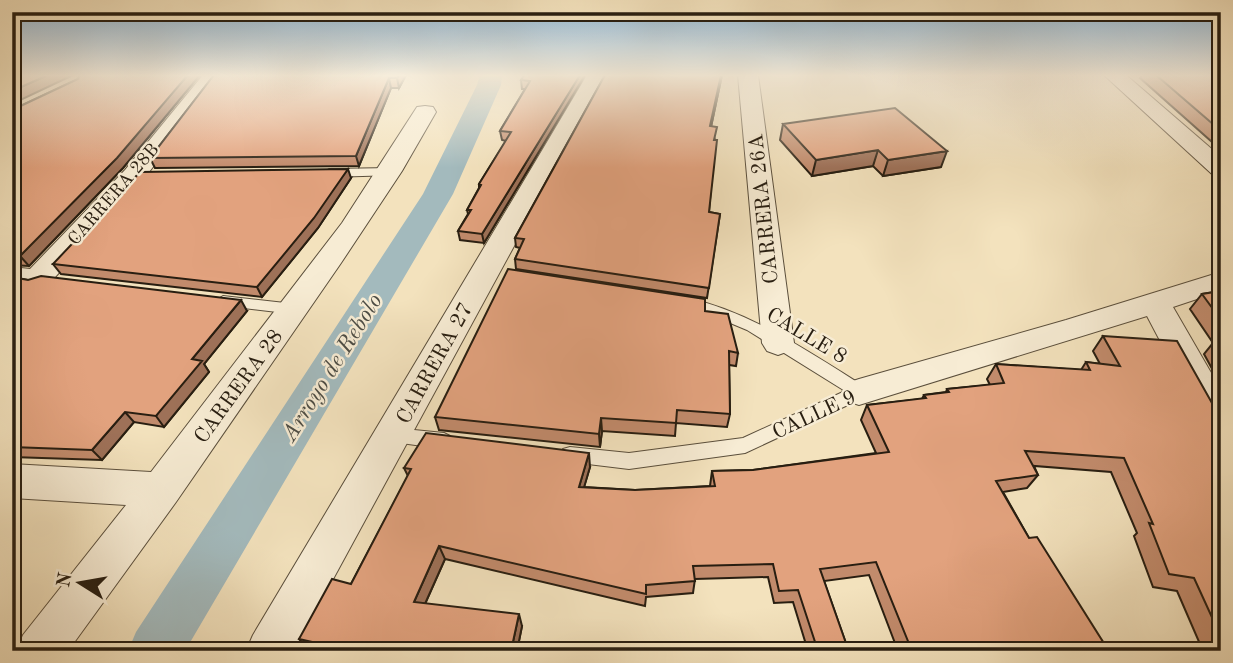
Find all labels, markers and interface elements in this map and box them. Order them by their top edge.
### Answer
street label: CARRERA 26A [746,133,783,285]
street label: CARRERA 28B [65,140,163,249]
water label: Arroyo de Rebolo [277,290,388,448]
street label: CARRERA 27 [393,300,477,428]
street label: CALLE 8 [762,304,850,368]
street label: CARRERA 28 [191,326,287,448]
street label: CALLE 9 [770,387,860,444]
north arrow [46,548,116,618]
text: N [55,571,77,589]

